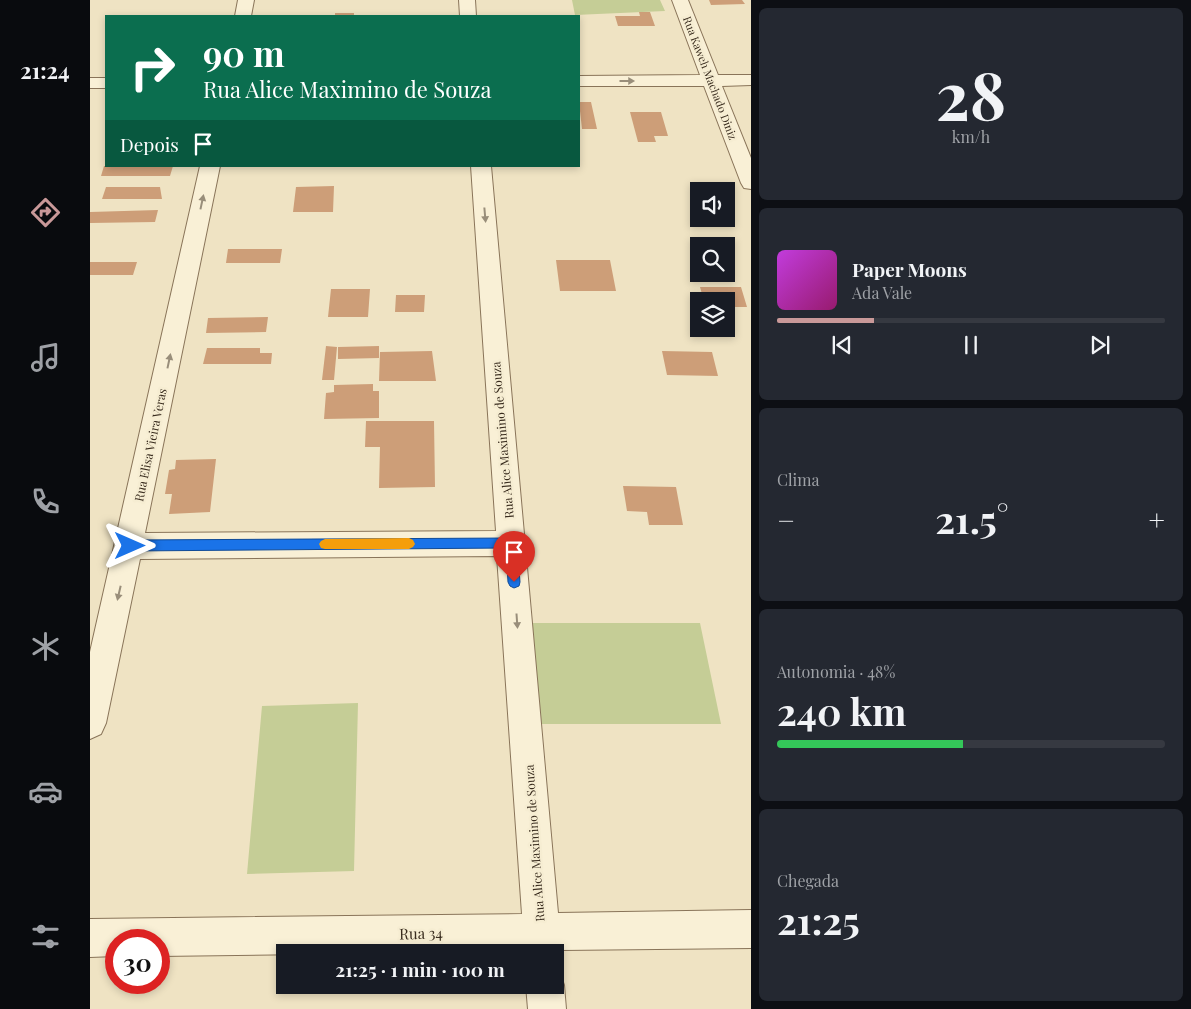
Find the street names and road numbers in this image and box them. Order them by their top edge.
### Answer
street label: Rua Kaweh Machado Diniz [680,14,741,142]
street label: Rua Alice Maximino de Souza [487,361,517,519]
street label: Rua Elisa Vieira Veras [130,387,170,503]
street label: Rua Alice Maximino de Souza [521,764,547,922]
street label: Rua 34 [399,923,443,943]

